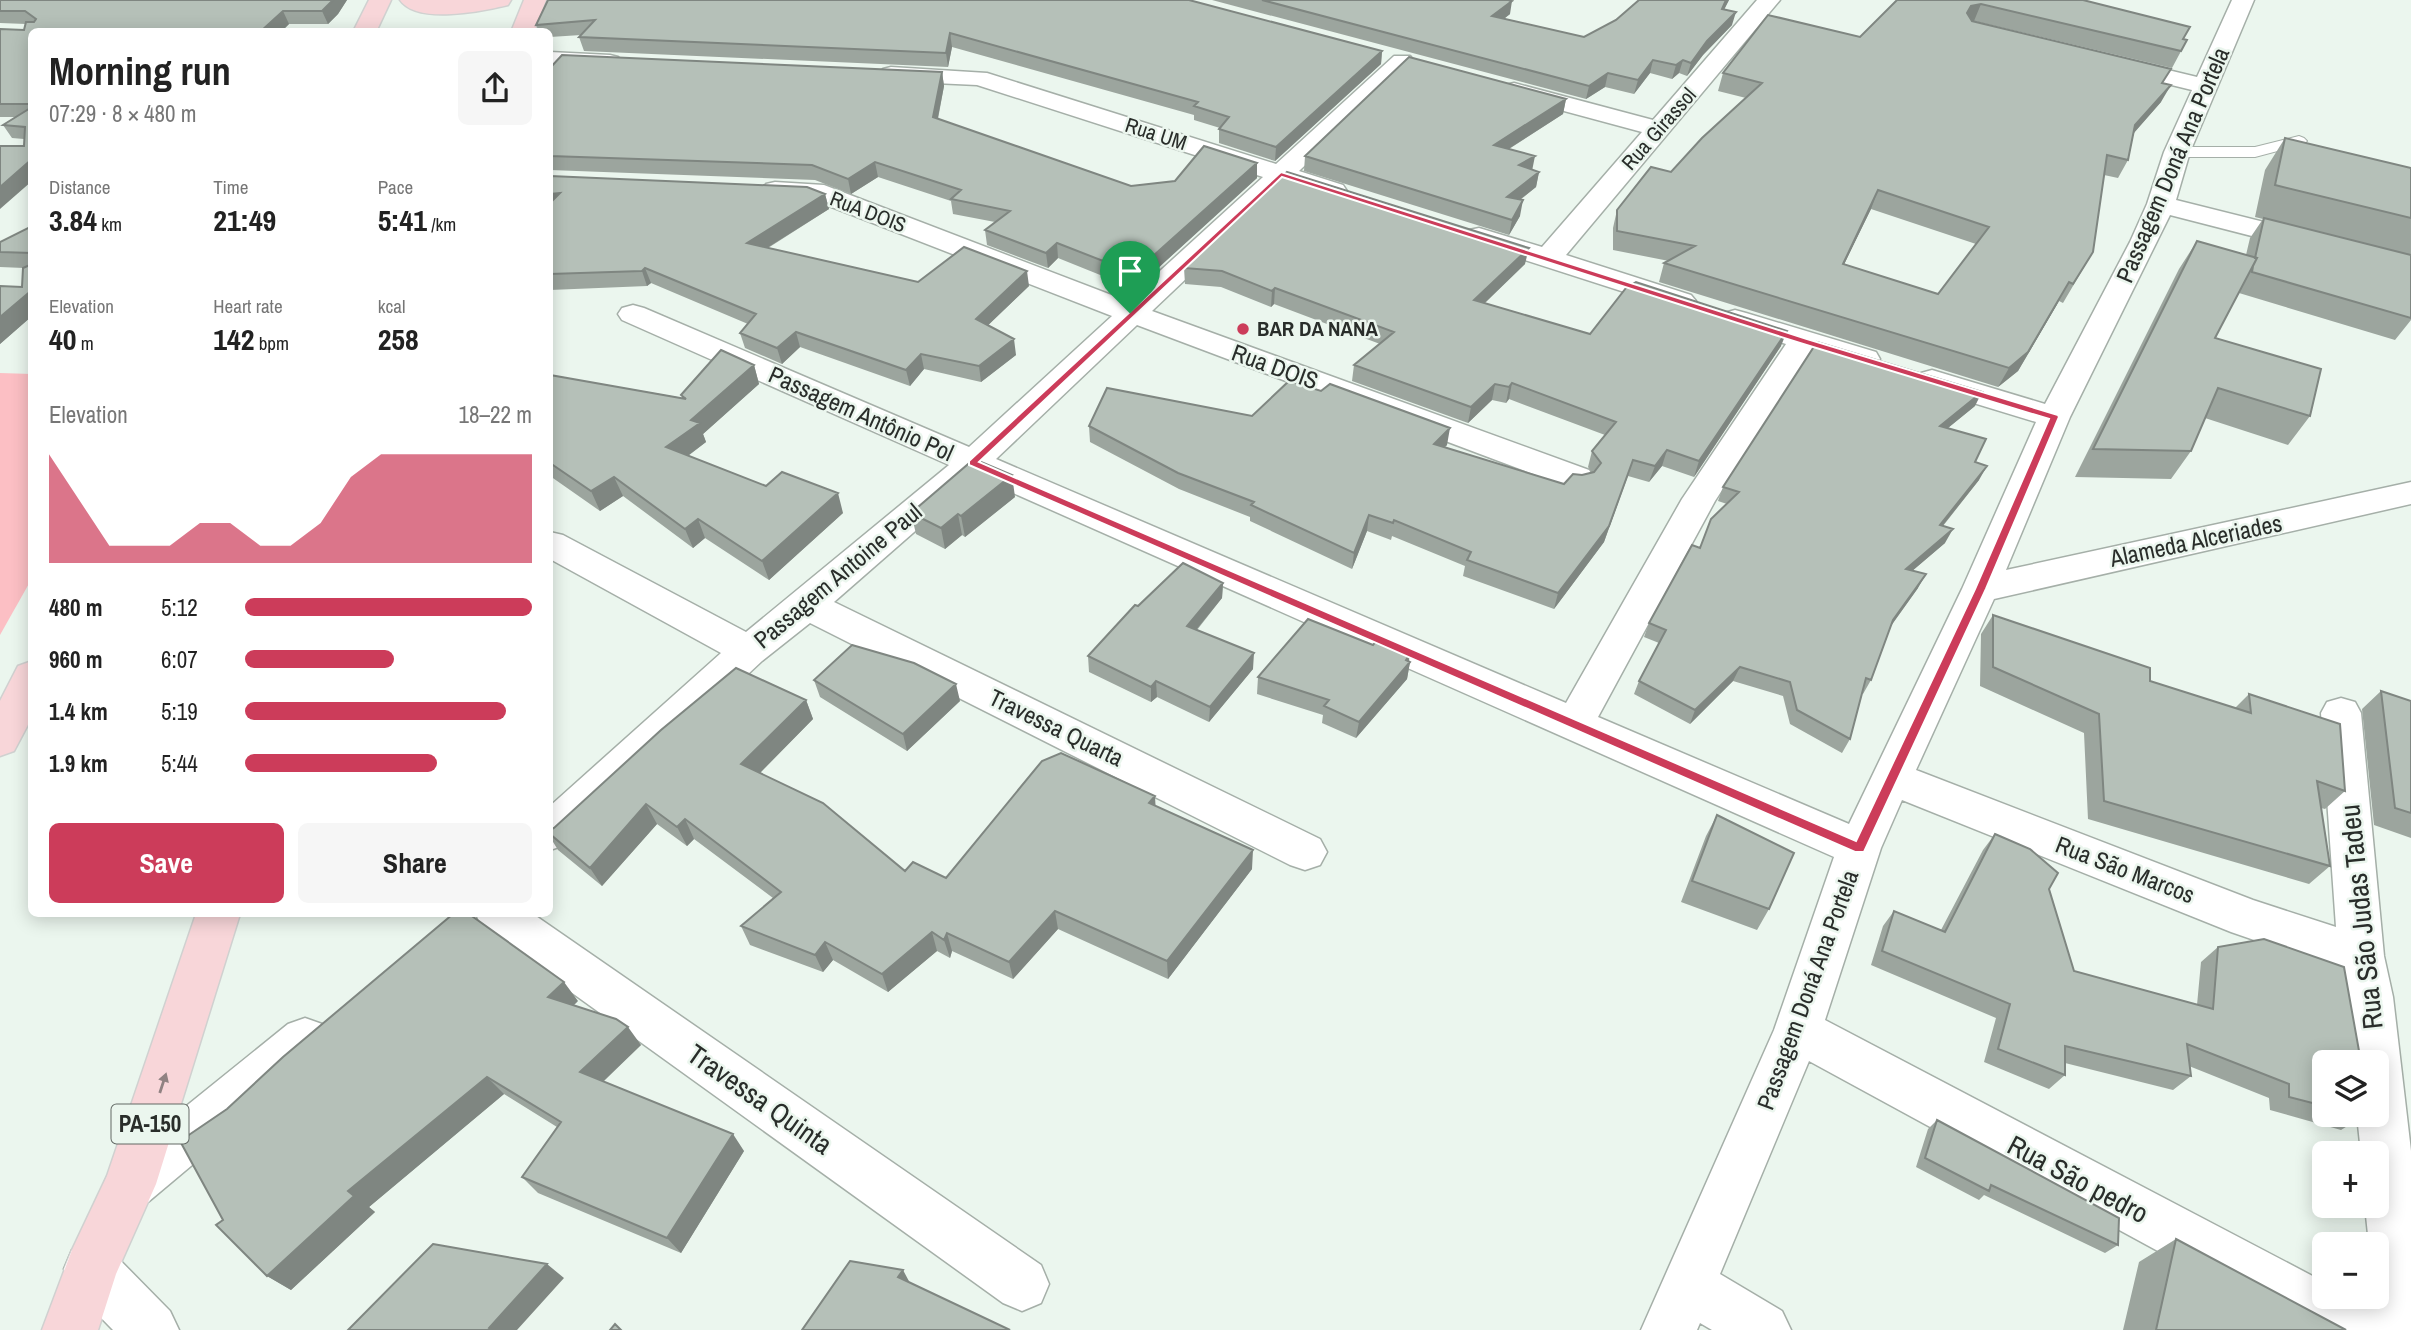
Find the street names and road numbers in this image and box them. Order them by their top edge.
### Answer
street label: Passagem Doná Ana Portela [2108,42,2236,287]
street label: Rua Girassol [1615,81,1703,176]
street label: Rua UM [1122,110,1191,157]
street label: RuA DOIS [826,184,910,239]
street label: Rua DOIS [1228,336,1323,396]
street label: Passagem Antônio Pol [764,358,959,468]
street label: Passagem Antoine Paul [747,495,928,655]
street label: Alameda Alceriades [2106,506,2285,574]
street label: Travessa Quarta [984,681,1129,773]
street label: Rua São Judas Tadeu [2330,803,2392,1031]
street label: Rua São Marcos [2051,828,2200,910]
street label: Passagem Doná Ana Portela [1749,865,1865,1114]
street label: Travessa Quinta [680,1035,840,1163]
road number: PA-150 [111,1105,188,1144]
street label: Rua São pedro [2001,1126,2155,1232]

